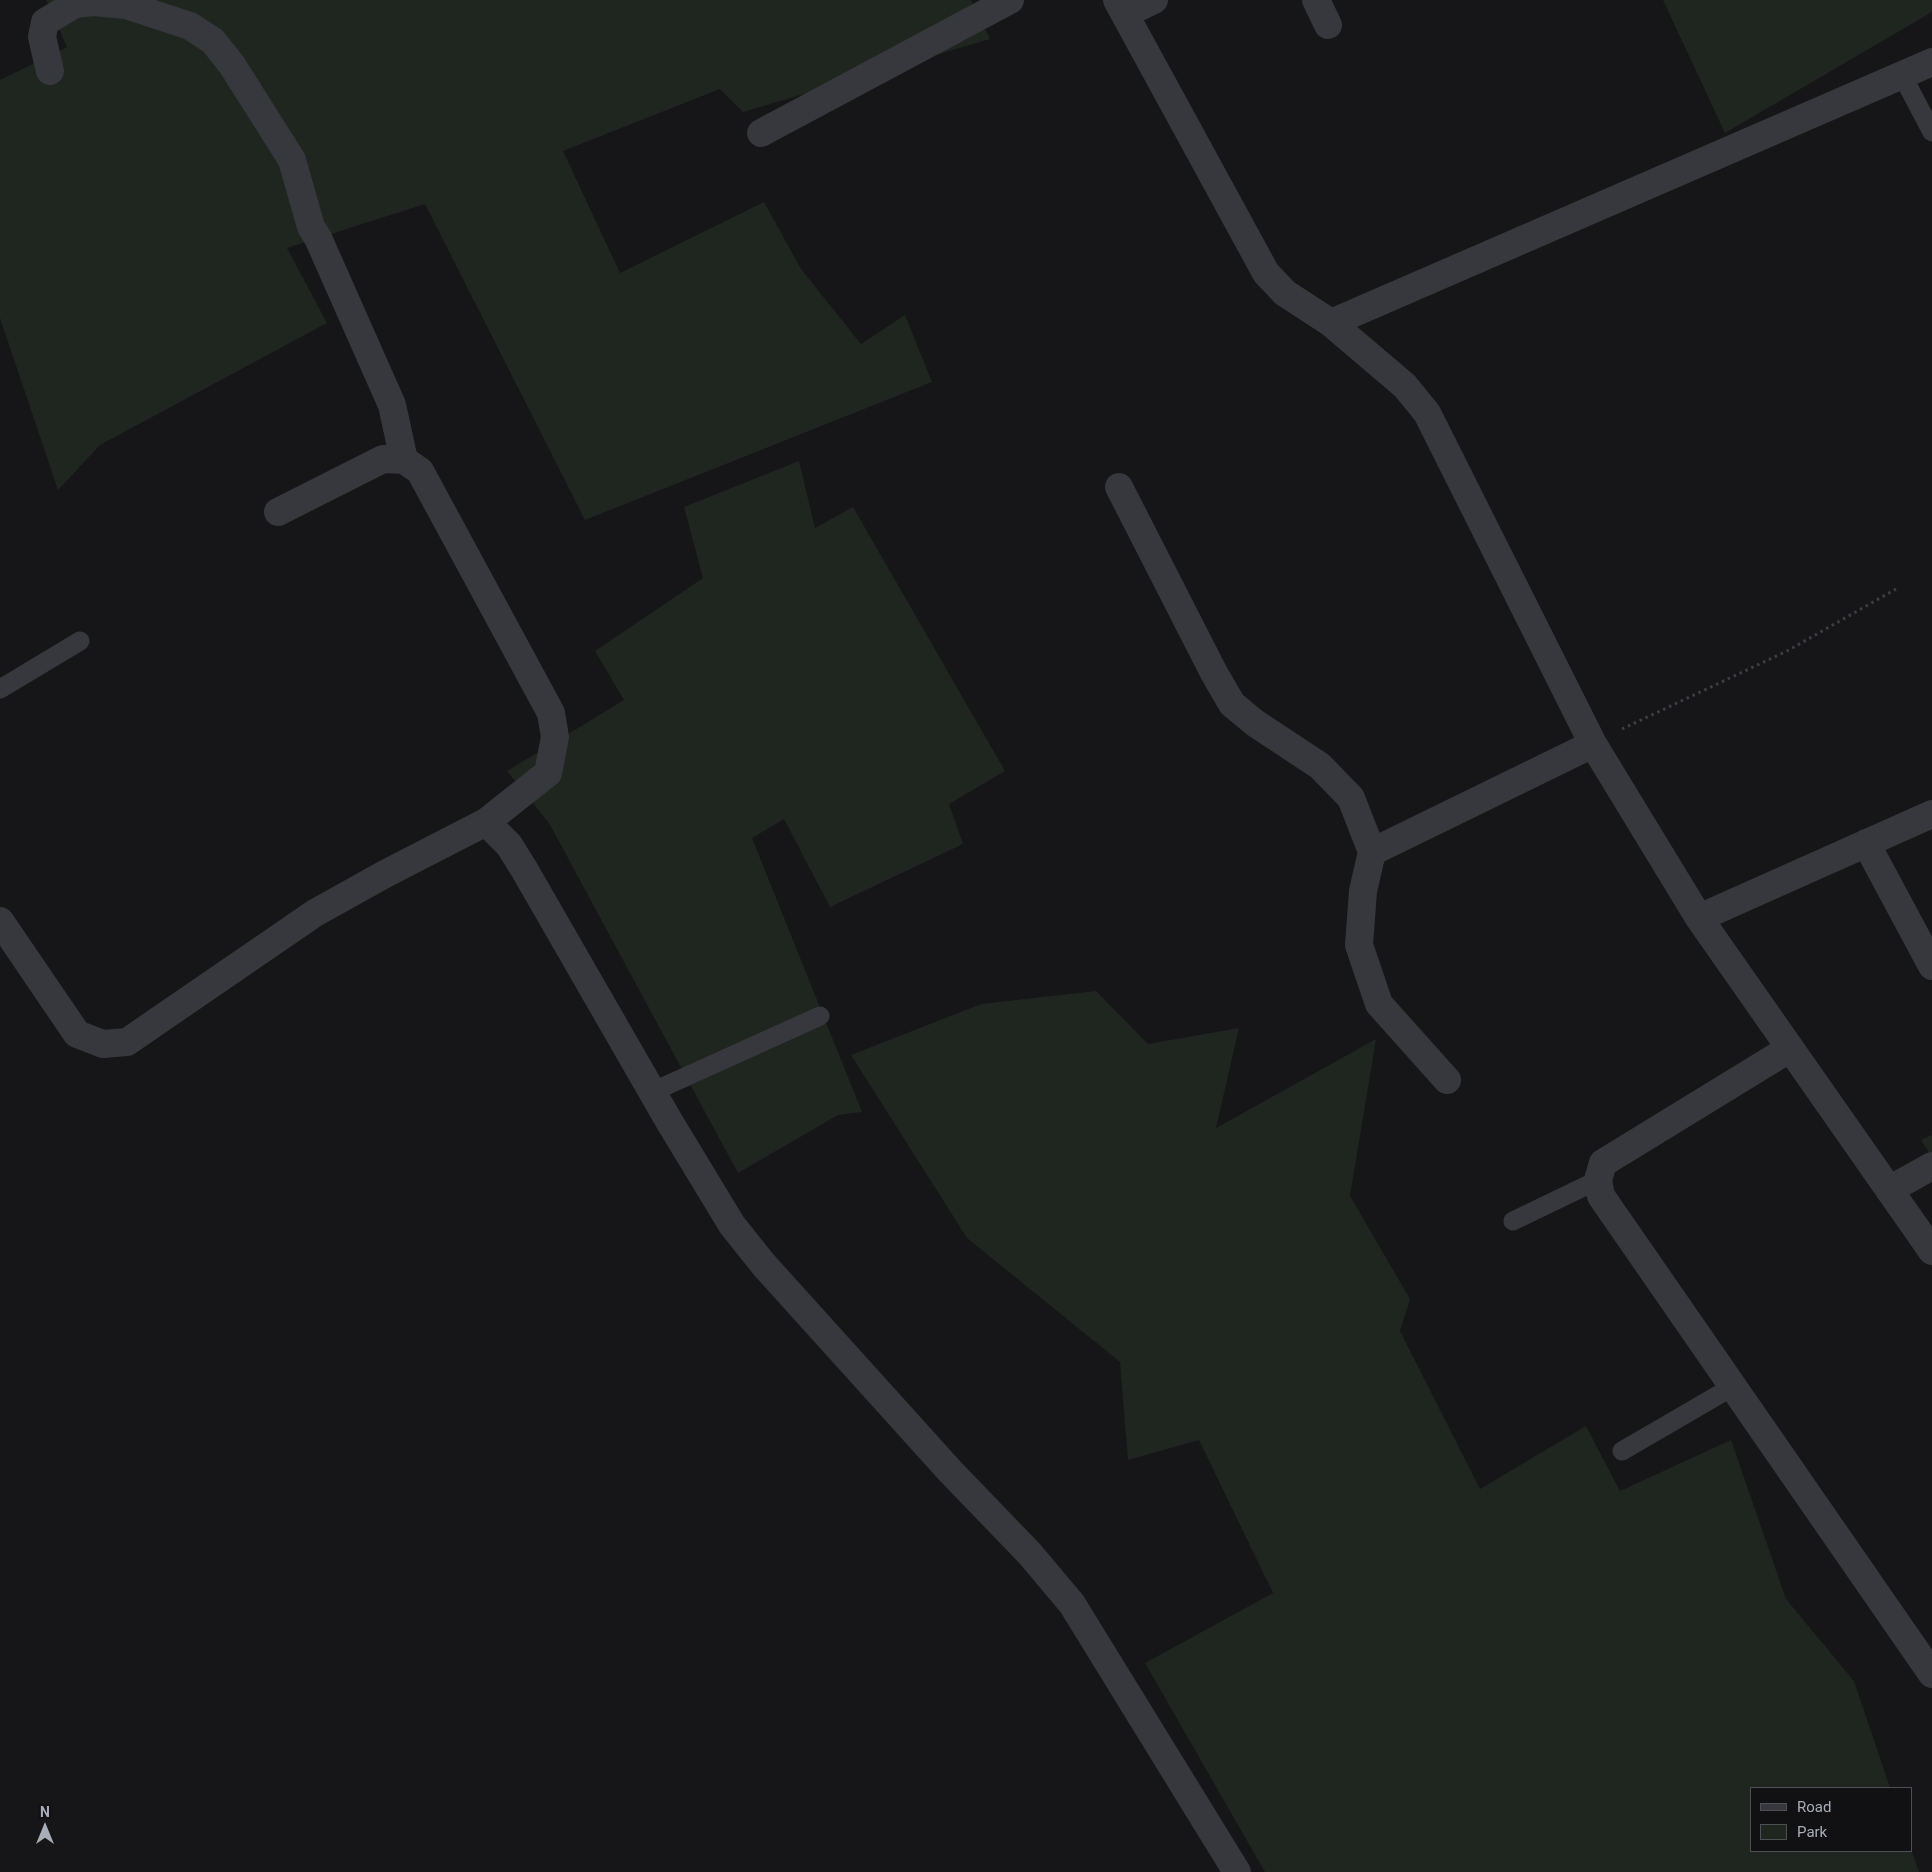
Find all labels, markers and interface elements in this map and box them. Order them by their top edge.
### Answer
legend [1750,1787,1912,1852]
text: Road [1797,1798,1831,1816]
north arrow [20,1802,70,1852]
text: N [40,1804,50,1820]
text: Park [1797,1823,1827,1841]

